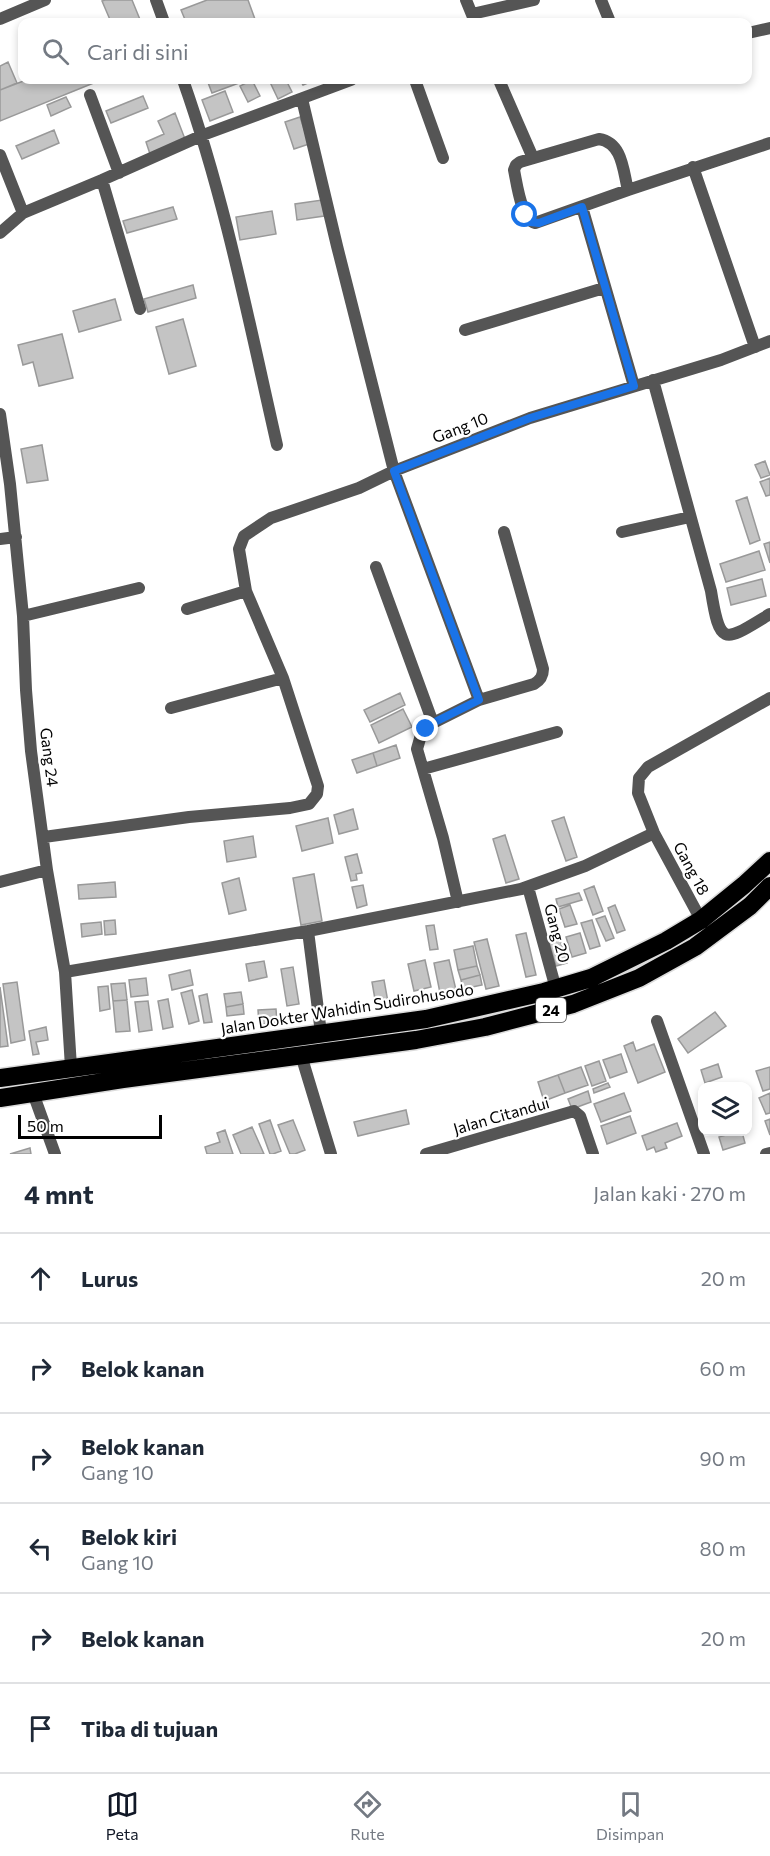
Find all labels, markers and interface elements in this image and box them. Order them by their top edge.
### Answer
search box [18,18,752,84]
icon: search [39,35,72,68]
text: Cari di sini [87,38,189,65]
route start [511,201,537,227]
street label: Gang 10 [429,408,491,446]
route end [412,715,438,741]
street label: Gang 24 [37,726,63,788]
street label: Gang 18 [670,838,714,898]
street label: Gang 20 [541,901,575,965]
street label: Jalan Dokter Wahidin Sudirohusodo [219,979,475,1037]
road number: 24 [536,998,566,1022]
map controls [698,1082,752,1136]
button: layers [698,1082,752,1136]
street label: Jalan Citandui [451,1092,551,1138]
scale bar [18,1112,162,1140]
text: 50 m [27,1116,64,1135]
text: 4 mnt [24,1178,94,1209]
text: Jalan kaki · 270 m [593,1181,746,1205]
icon: ahead [24,1262,57,1295]
text: Lurus [81,1265,138,1292]
text: 20 m [701,1266,746,1290]
icon: right [24,1352,57,1385]
text: Belok kanan [81,1355,204,1382]
text: 60 m [700,1356,746,1380]
text: Belok kanan [81,1433,204,1460]
icon: right [24,1442,57,1475]
text: 90 m [700,1446,746,1470]
text: Gang 10 [81,1460,154,1484]
text: Belok kiri [81,1523,177,1550]
icon: left [24,1532,57,1565]
text: 80 m [700,1536,746,1560]
text: Gang 10 [81,1550,154,1574]
icon: right [24,1622,57,1655]
text: Belok kanan [81,1625,204,1652]
text: 20 m [701,1626,746,1650]
icon: arrive [24,1712,57,1745]
text: Tiba di tujuan [81,1715,218,1742]
tab: Peta [106,1788,139,1843]
tab: Rute [350,1788,385,1843]
tab: Disimpan [596,1788,664,1843]

